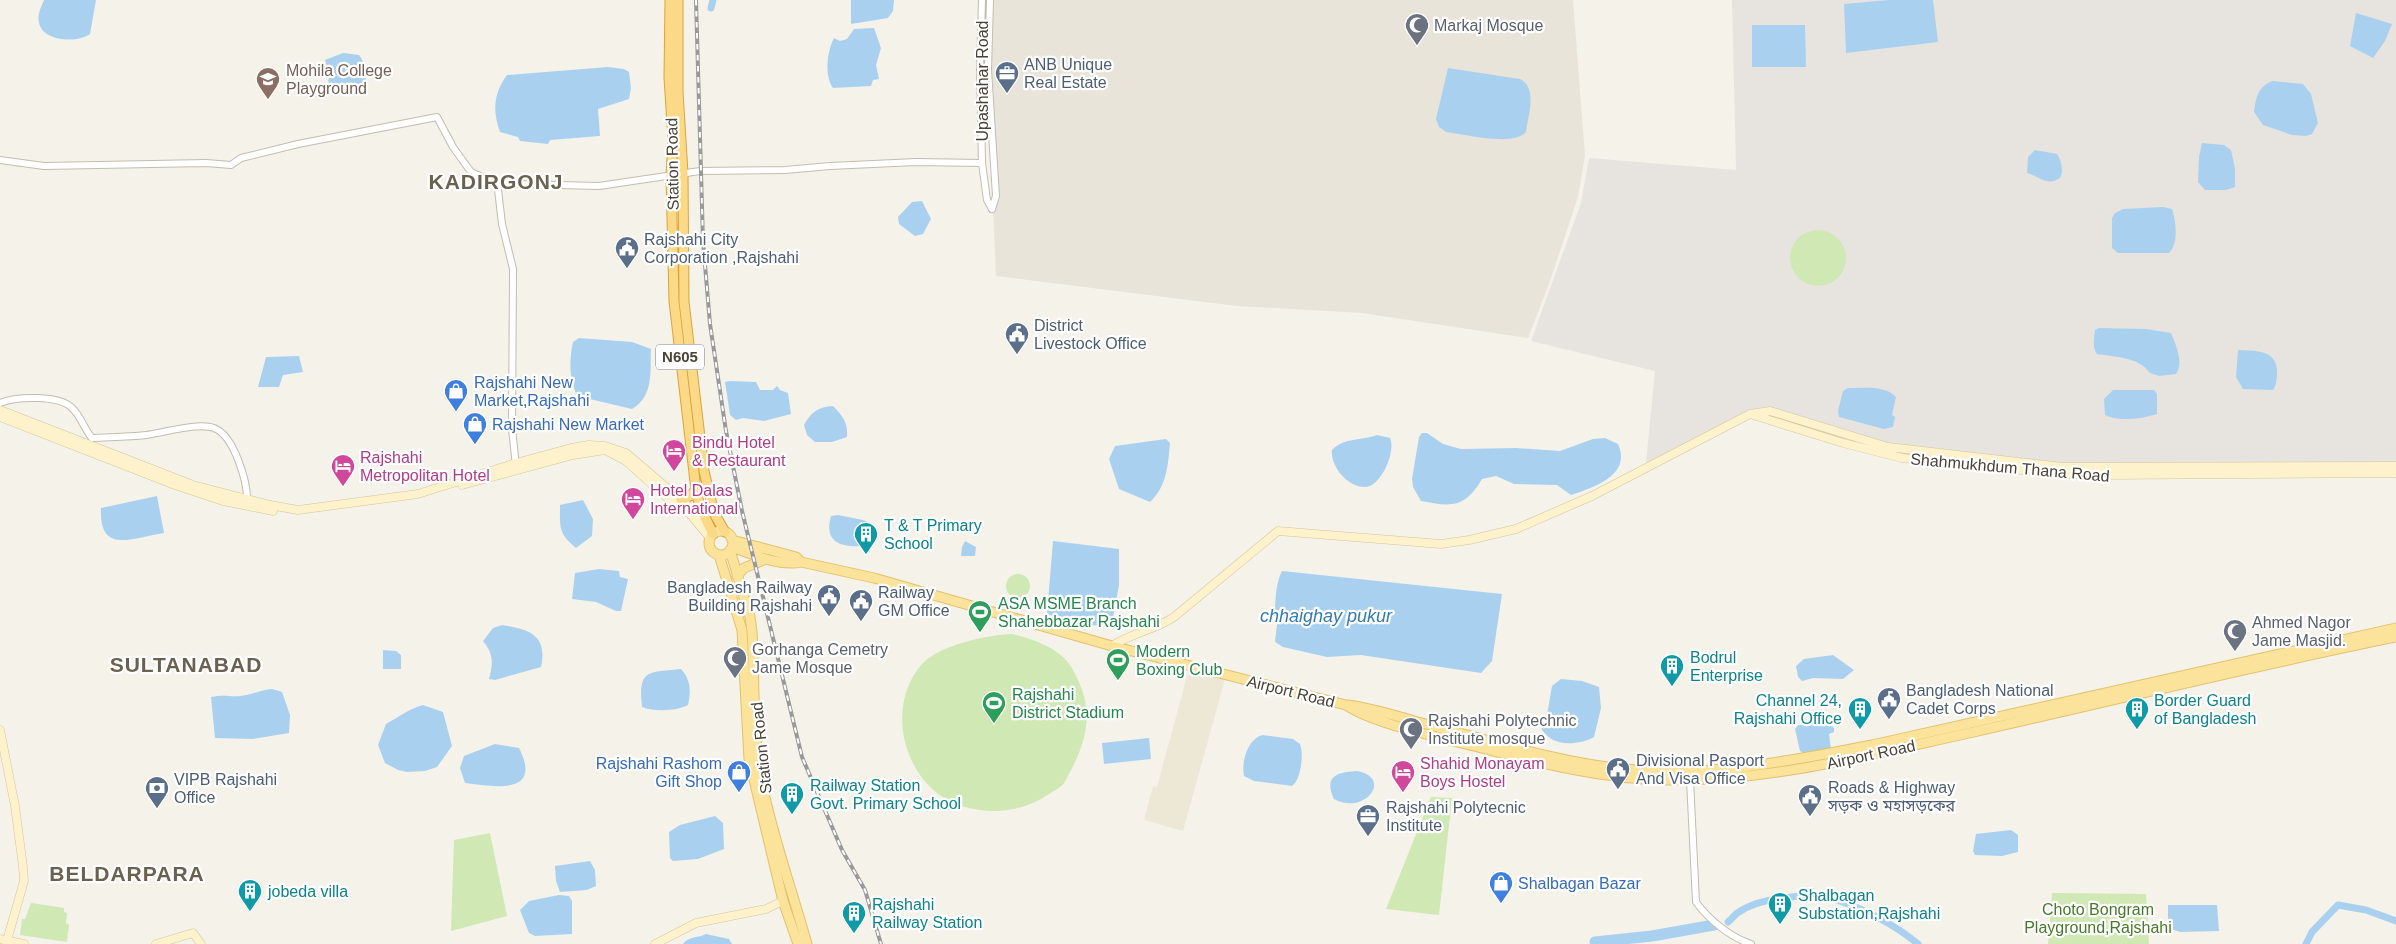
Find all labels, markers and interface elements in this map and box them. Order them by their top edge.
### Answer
mosque icon: Markaj Mosque [1404,12,1430,46]
place label: Markaj Mosque [1434,17,1543,34]
street label: Upashahar Road [974,21,991,141]
place label: ANB Unique Real Estate [1024,56,1112,91]
office icon: ANB Unique Real Estate [994,60,1020,94]
place label: Mohila College Playground [286,62,392,97]
school or university icon: Mohila College Playground [255,66,281,100]
street label: Station Road [663,118,682,210]
district label: KADIRGONJ [428,170,564,193]
place label: Rajshahi City Corporation ,Rajshahi [644,231,799,266]
public building icon: Rajshahi City Corporation ,Rajshahi [614,235,640,269]
place label: District Livestock Office [1034,317,1147,352]
public building icon: District Livestock Office [1004,321,1030,355]
road number: N605 [656,344,704,370]
place label: Rajshahi New Market,Rajshahi [474,374,590,409]
shop icon: Rajshahi New Market,Rajshahi [443,378,469,412]
shop icon: Rajshahi New Market [462,411,488,445]
place label: Rajshahi New Market [492,416,645,433]
place label: Bindu Hotel & Restaurant [692,434,786,469]
hotel icon: Bindu Hotel & Restaurant [661,438,687,472]
place label: Rajshahi Metropolitan Hotel [360,449,490,484]
street label: Shahmukhdum Thana Road [1910,450,2110,485]
hotel icon: Rajshahi Metropolitan Hotel [330,453,356,487]
place label: Hotel Dalas International [650,482,738,517]
hotel icon: Hotel Dalas International [620,486,646,520]
place label: T & T Primary School [884,517,982,552]
building icon: T & T Primary School [853,521,879,555]
place label: Bangladesh Railway Building Rajshahi [667,579,812,614]
public building icon: Bangladesh Railway Building Rajshahi [816,583,842,617]
place label: Railway GM Office [878,584,950,619]
public building icon: Railway GM Office [848,588,874,622]
place label: ASA MSME Branch Shahebbazar Rajshahi [998,595,1160,630]
sports icon: ASA MSME Branch Shahebbazar Rajshahi [967,599,993,633]
water label: chhaighay pukur [1260,606,1393,626]
place label: Ahmed Nagor Jame Masjid. [2252,614,2351,649]
mosque icon: Ahmed Nagor Jame Masjid. [2222,618,2248,652]
place label: Gorhanga Cemetry Jame Mosque [752,641,888,676]
place label: Modern Boxing Club [1136,643,1222,678]
mosque icon: Gorhanga Cemetry Jame Mosque [722,645,748,679]
sports icon: Modern Boxing Club [1105,647,1131,681]
place label: Bodrul Enterprise [1690,649,1763,684]
district label: SULTANABAD [110,653,262,676]
building icon: Bodrul Enterprise [1659,653,1685,687]
street label: Airport Road [1245,672,1337,711]
place label: Bangladesh National Cadet Corps [1906,682,2054,717]
place label: Rajshahi District Stadium [1012,686,1124,721]
public building icon: Bangladesh National Cadet Corps [1876,686,1902,720]
sports icon: Rajshahi District Stadium [981,690,1007,724]
place label: Channel 24, Rajshahi Office [1734,692,1842,727]
place label: Border Guard of Bangladesh [2154,692,2256,727]
building icon: Channel 24, Rajshahi Office [1847,696,1873,730]
building icon: Border Guard of Bangladesh [2124,696,2150,730]
street label: Station Road [748,701,775,795]
place label: Rajshahi Polytechnic Institute mosque [1428,712,1577,747]
mosque icon: Rajshahi Polytechnic Institute mosque [1398,716,1424,750]
street label: Airport Road [1825,737,1917,772]
place label: Divisional Pasport And Visa Office [1636,752,1765,787]
place label: Rajshahi Rashom Gift Shop [596,755,722,790]
place label: Shahid Monayam Boys Hostel [1420,755,1545,790]
public building icon: Divisional Pasport And Visa Office [1605,756,1631,790]
shop icon: Rajshahi Rashom Gift Shop [726,759,752,793]
hotel icon: Shahid Monayam Boys Hostel [1390,759,1416,793]
place label: VIPB Rajshahi Office [174,771,277,806]
bank icon: VIPB Rajshahi Office [144,775,170,809]
place label: Railway Station Govt. Primary School [810,777,961,812]
place label: Roads & Highway সড়ক ও মহাসড়কের [1827,779,1956,814]
building icon: Railway Station Govt. Primary School [779,781,805,815]
public building icon: Roads & Highway সড়ক ও মহাসড়কের [1797,783,1823,817]
place label: Rajshahi Polytecnic Institute [1386,799,1526,834]
office icon: Rajshahi Polytecnic Institute [1355,803,1381,837]
district label: BELDARPARA [49,862,205,885]
shop icon: Shalbagan Bazar [1488,870,1514,904]
place label: Shalbagan Bazar [1518,875,1641,892]
building icon: jobeda villa [237,878,263,912]
place label: jobeda villa [267,883,348,900]
place label: Shalbagan Substation,Rajshahi [1798,887,1940,922]
building icon: Shalbagan Substation,Rajshahi [1767,891,1793,925]
place label: Rajshahi Railway Station [872,896,982,931]
building icon: Rajshahi Railway Station [841,900,867,934]
park label: Choto Bongram Playground,Rajshahi [2024,901,2172,936]

